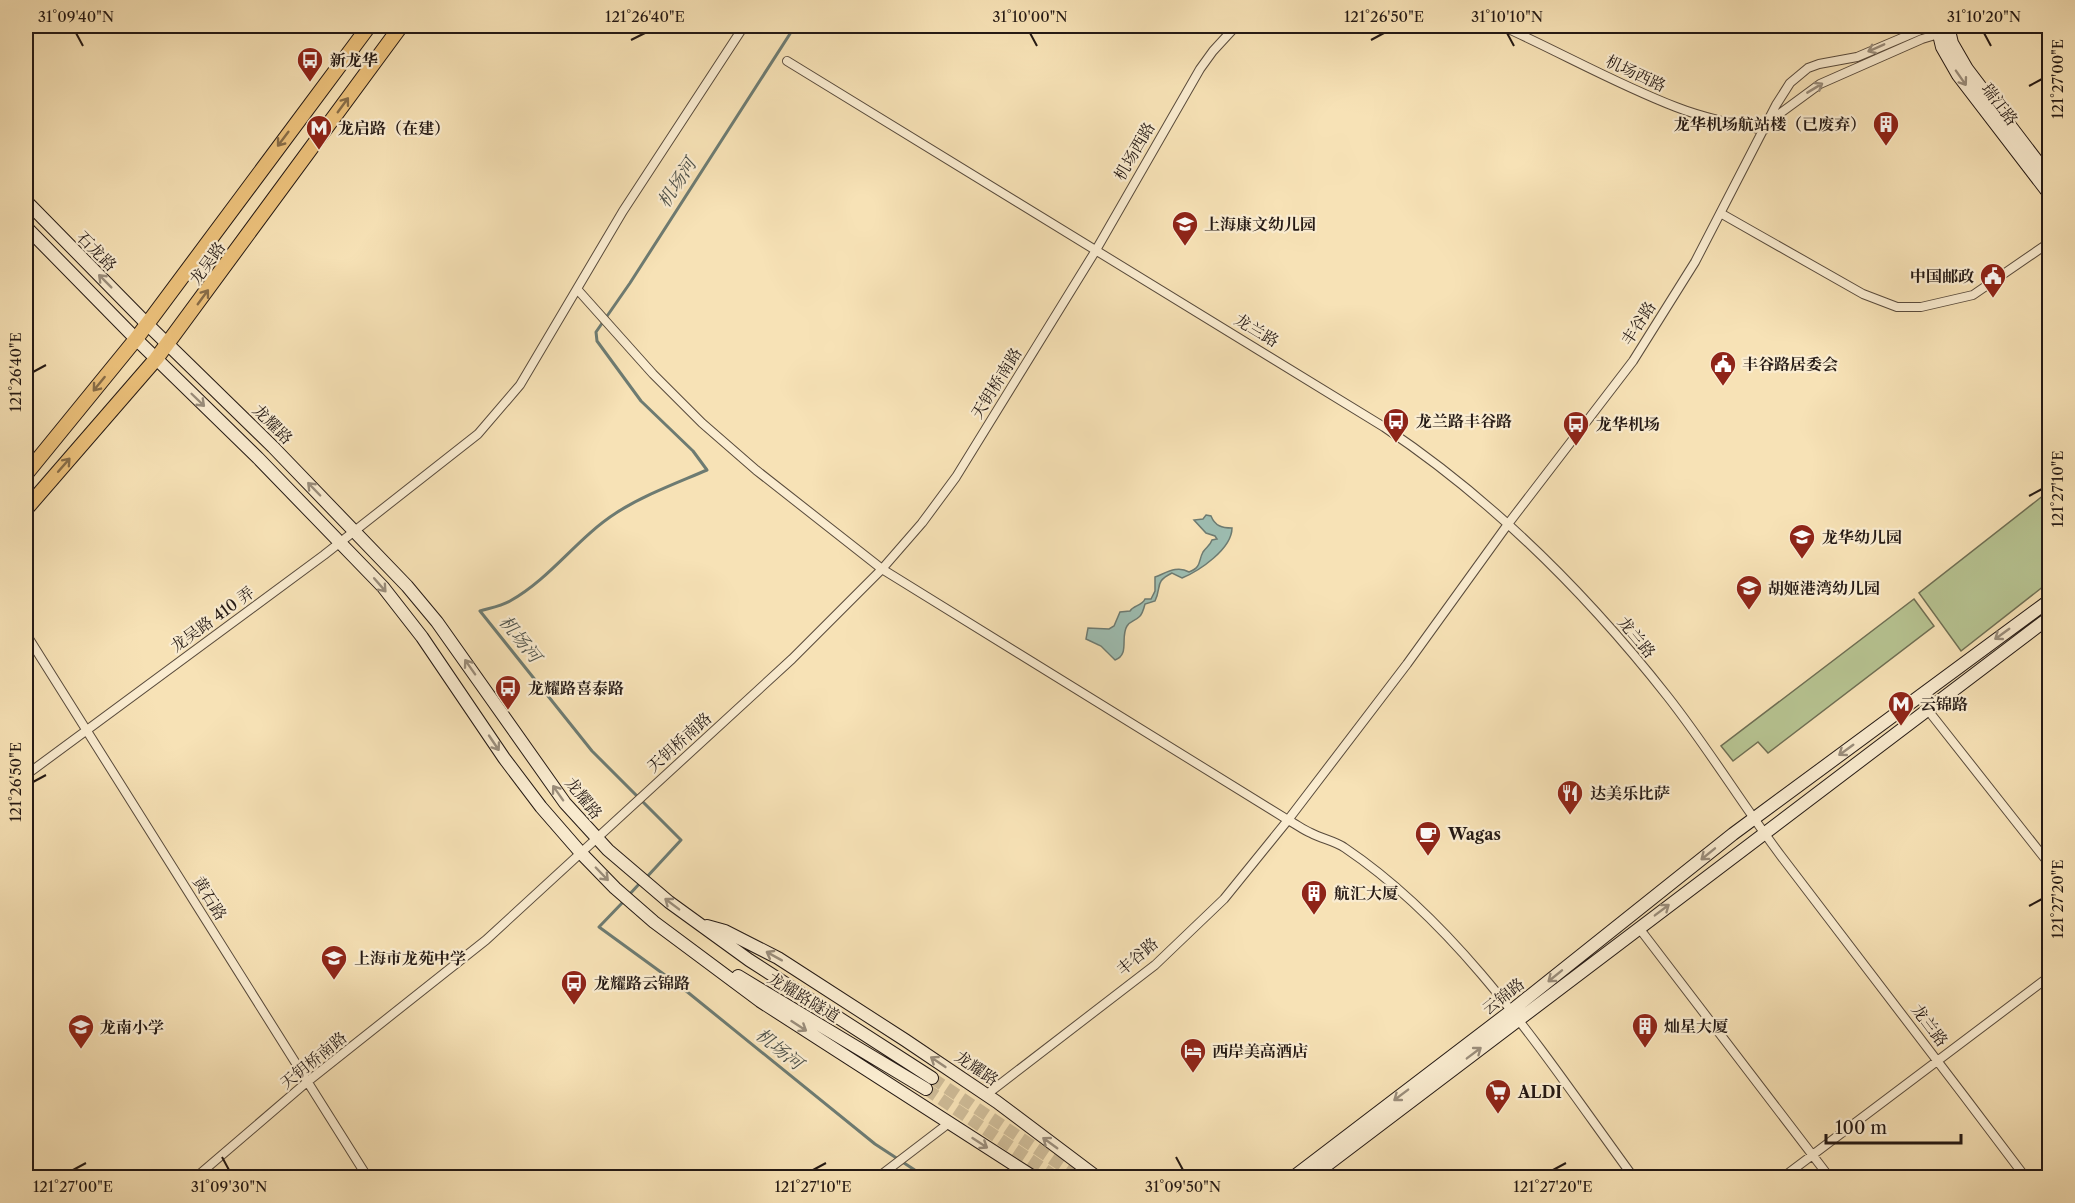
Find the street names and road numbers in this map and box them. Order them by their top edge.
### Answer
street label: 机场西路 [1603,50,1669,96]
street label: 瑞江路 [1978,79,2022,129]
street label: 机场西路 [1109,118,1159,184]
street label: 石龙路 [73,227,121,275]
street label: 龙吴路 [185,238,229,288]
street label: 丰谷路 [1617,297,1659,349]
street label: 龙兰路 [1231,309,1283,351]
street label: 天钥桥南路 [966,344,1026,422]
street label: 龙耀路 [249,400,297,448]
street label: 龙吴路 410 弄 [166,582,258,656]
street label: 龙兰路 [1614,612,1660,662]
street label: 天钥桥南路 [643,708,715,776]
street label: 龙耀路 [561,773,607,823]
street label: 黄石路 [189,872,231,924]
street label: 丰谷路 [1112,933,1162,979]
street label: 龙耀路隧道 [765,968,843,1026]
street label: 云锦路 [1478,973,1528,1019]
street label: 龙兰路 [1908,1000,1952,1050]
street label: 天钥桥南路 [276,1027,350,1093]
street label: 龙耀路 [952,1046,1002,1090]

